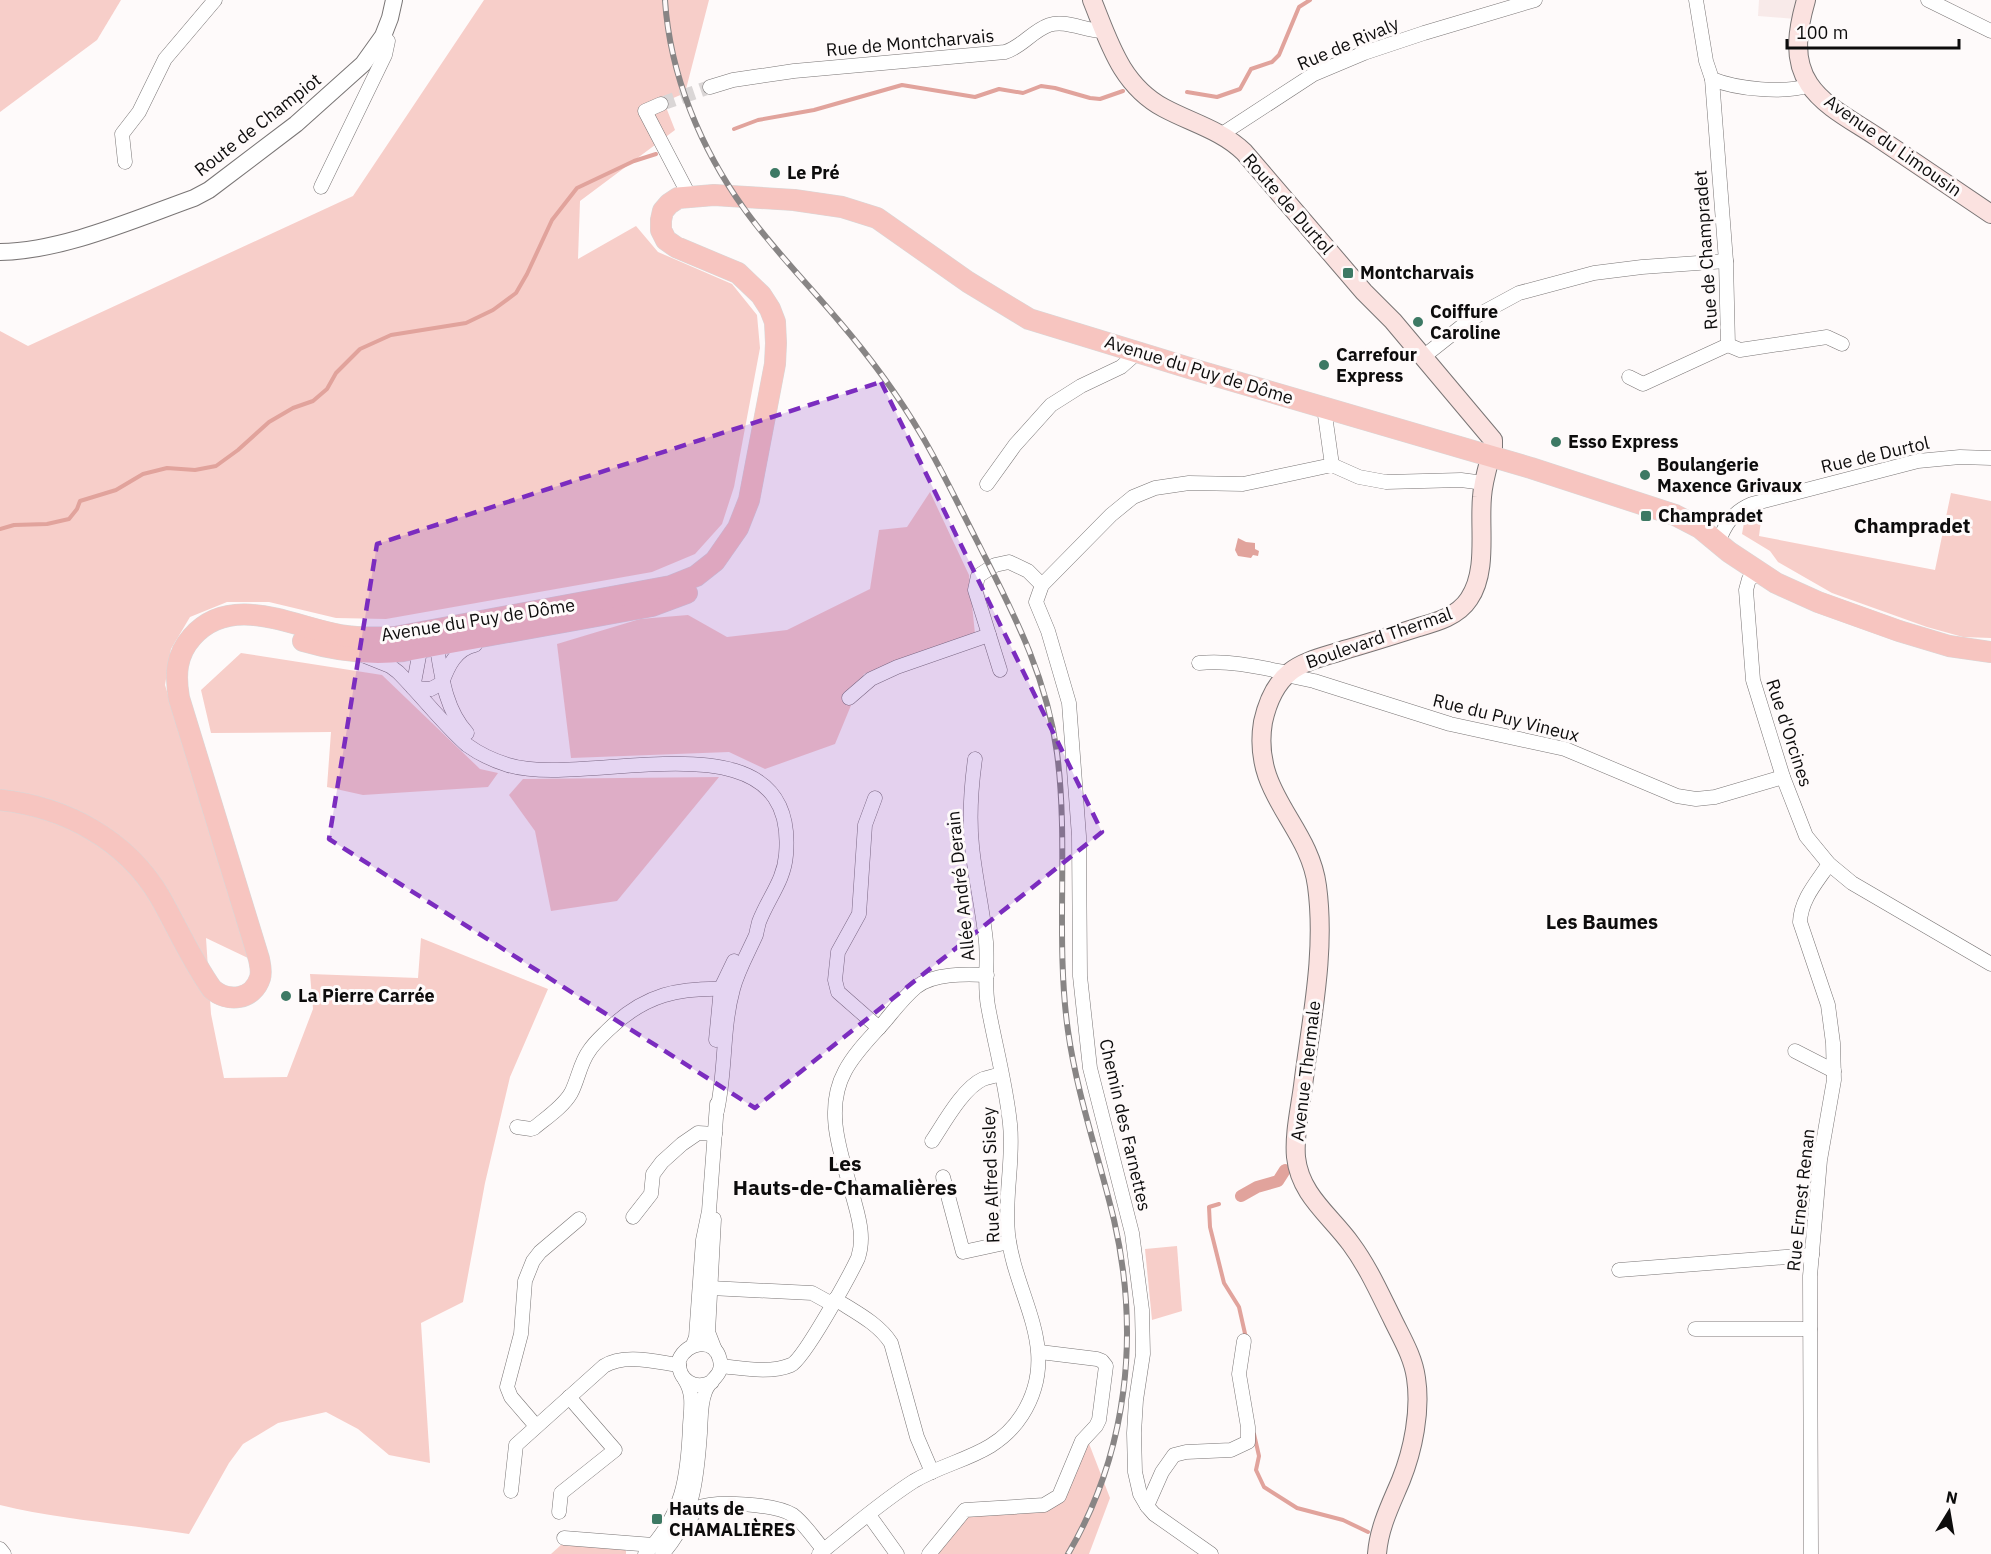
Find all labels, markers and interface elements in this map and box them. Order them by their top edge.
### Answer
street label: Rue de Rivaly [1293,12,1402,75]
scale bar [1787,12,1960,50]
text: 100 m [1796,21,1848,44]
street label: Rue de Montcharvais [825,24,995,61]
street label: Route de Champiot [190,68,326,181]
street label: Avenue du Limousin [1820,90,1966,202]
street label: Route de Durtol [1238,148,1339,259]
place label: Le Pré [787,161,840,184]
marker: Le Pré [768,166,782,180]
street label: Rue de Champradet [1688,169,1723,331]
place label: Montcharvais [1360,261,1474,284]
marker: Montcharvais [1341,266,1355,280]
place label: Coiffure Caroline [1430,300,1501,344]
marker: Coiffure Caroline [1411,315,1425,329]
street label: Avenue du Puy de Dôme [1102,330,1296,409]
place label: Carrefour Express [1336,343,1417,387]
marker: Carrefour Express [1317,358,1331,372]
place label: Esso Express [1568,430,1679,453]
street label: Rue de Durtol [1818,431,1931,478]
marker: Esso Express [1549,435,1563,449]
place label: Boulangerie Maxence Grivaux [1657,453,1802,497]
marker: Boulangerie Maxence Grivaux [1638,468,1652,482]
place label: Champradet [1658,504,1763,527]
marker: Champradet [1639,509,1653,523]
district label: Champradet [1854,512,1970,539]
street label: Avenue du Puy de Dôme [379,593,577,646]
street label: Boulevard Thermal [1303,602,1455,673]
street label: Rue d'Orcines [1761,676,1818,790]
street label: Rue du Puy Vineux [1431,688,1582,747]
street label: Allée André Derain [941,810,980,962]
district label: Les Baumes [1546,908,1658,935]
place label: La Pierre Carrée [298,984,435,1007]
marker: La Pierre Carrée [279,989,293,1003]
street label: Avenue Thermale [1285,999,1326,1143]
street label: Chemin des Farnettes [1094,1037,1156,1213]
street label: Rue Alfred Sisley [977,1106,1004,1244]
street label: Rue Ernest Renan [1782,1127,1819,1272]
district label: Les Hauts-de-Chamalières [733,1149,957,1201]
north arrow [1919,1482,1979,1542]
text: N [1944,1486,1959,1508]
place label: Hauts de CHAMALIÈRES [669,1497,796,1541]
marker: Hauts de CHAMALIÈRES [650,1512,664,1526]

